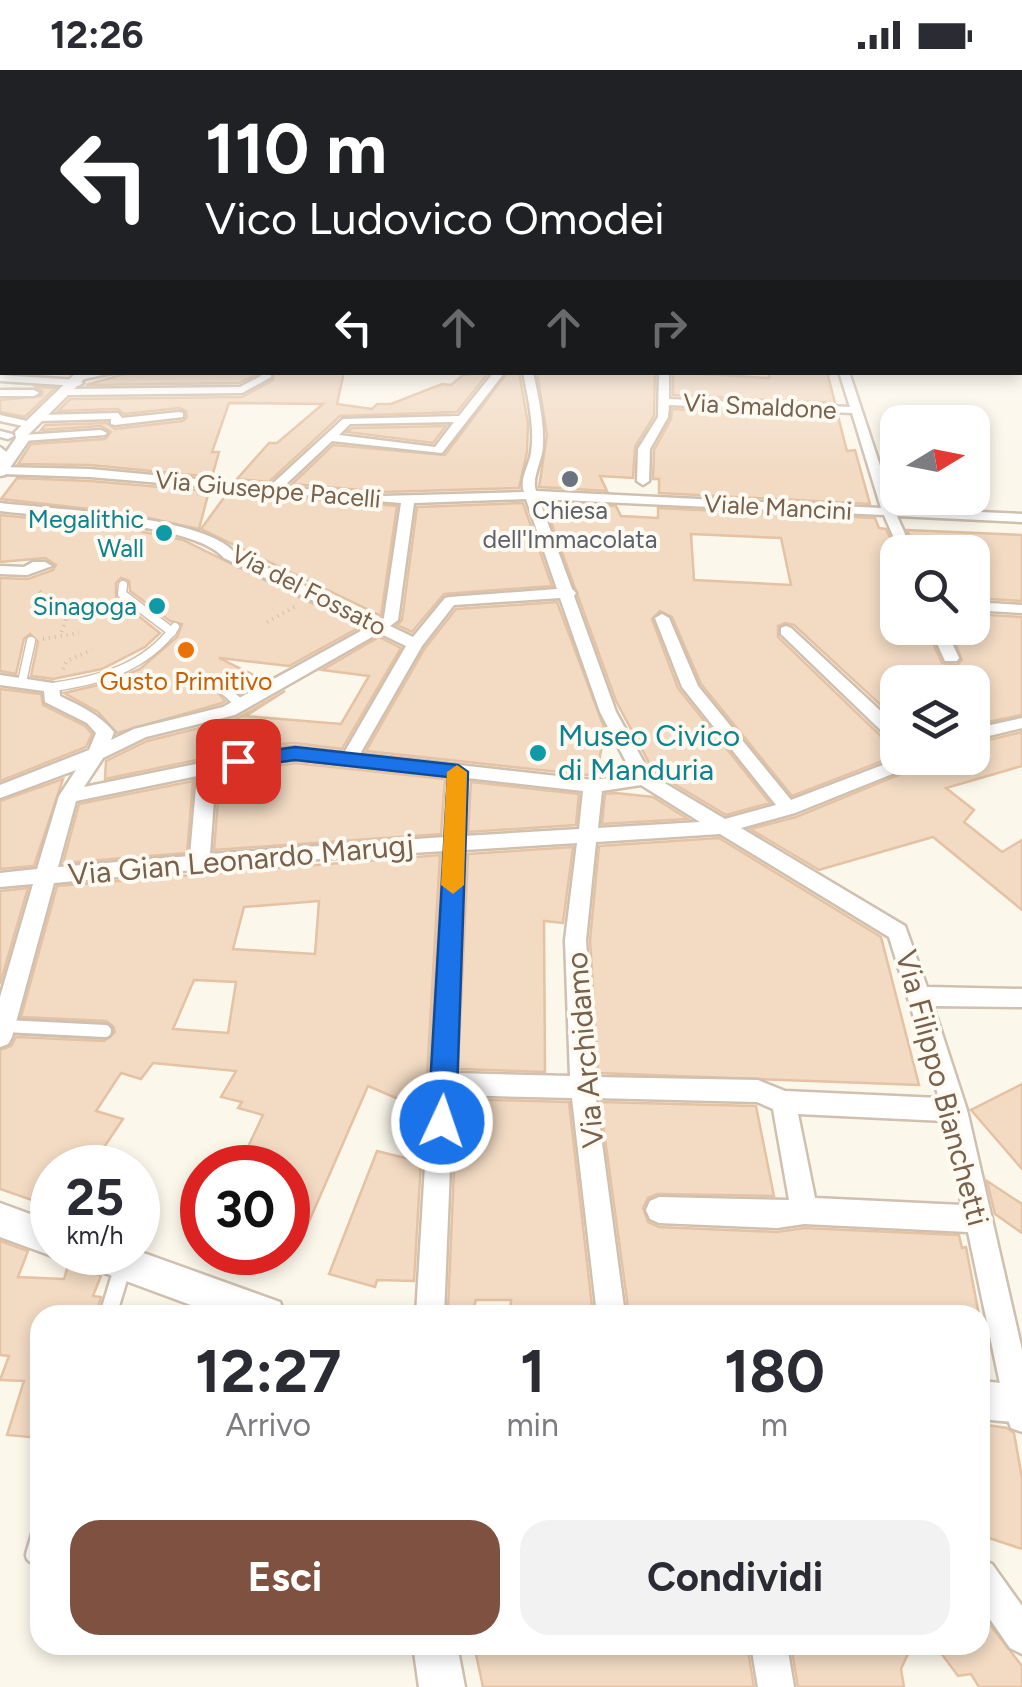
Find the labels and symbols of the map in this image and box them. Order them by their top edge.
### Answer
street label: Via Smaldone [682,387,838,425]
north arrow [880,405,990,515]
street label: Via Giuseppe Pacelli [154,464,382,514]
marker: Chiesa dell'Immacolata [559,468,581,490]
street label: Viale Mancini [703,488,853,526]
place label: Chiesa dell'Immacolata [483,495,657,554]
place label: Megalithic Wall [28,504,144,563]
marker: Megalithic Wall [153,522,175,544]
street label: Via del Fossato [227,538,391,642]
place label: Sinagoga [33,591,137,621]
marker: Sinagoga [146,595,168,617]
marker: Gusto Primitivo [175,639,197,661]
place label: Gusto Primitivo [100,666,272,696]
place label: Museo Civico di Manduria [558,717,740,788]
pin [196,719,281,804]
marker: Museo Civico di Manduria [527,742,549,764]
street label: Via Gian Leonardo Marugj [67,826,415,893]
street label: Via Filippo Bianchetti [888,946,997,1230]
street label: Via Archidamo [558,950,612,1150]
position arrow [390,1070,494,1174]
speed limit sign: 30 [180,1145,310,1275]

